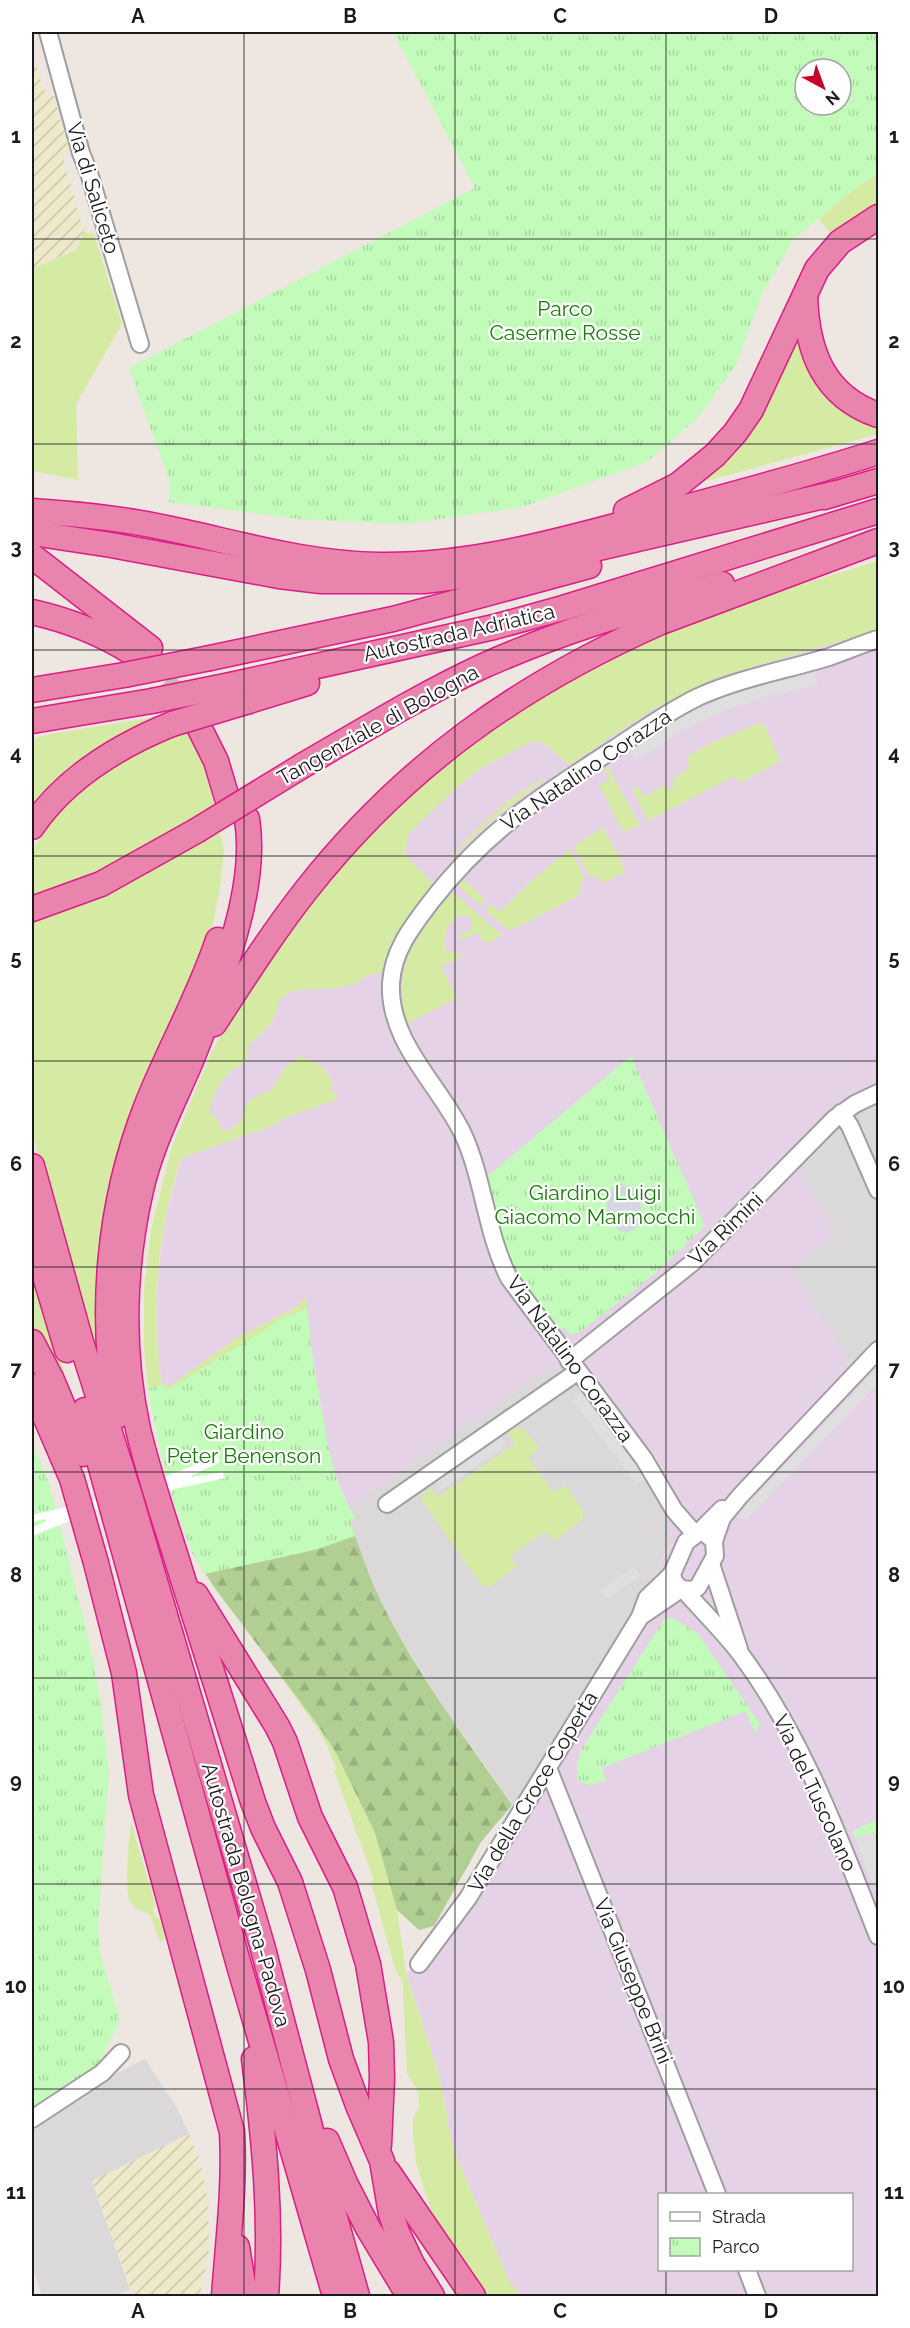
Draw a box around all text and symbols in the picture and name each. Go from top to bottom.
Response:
text: A [131,4,145,28]
text: B [343,4,357,28]
text: C [553,4,567,28]
text: D [764,4,778,28]
north arrow [793,57,853,117]
text: N [822,87,843,109]
street label: Via di Saliceto [62,119,125,257]
text: 1 [11,124,21,148]
text: 1 [889,124,899,148]
park label: Parco Caserme Rosse [489,296,641,345]
text: 2 [10,329,22,353]
text: 2 [888,329,900,353]
text: 3 [10,535,22,559]
text: 3 [888,535,900,559]
street label: Autostrada Adriatica [361,598,557,667]
street label: Tangenziale di Bologna [273,659,483,790]
street label: Via Natalino Corazza [496,703,676,836]
text: 4 [10,741,22,765]
text: 4 [888,741,900,765]
text: 5 [10,946,22,970]
text: 5 [888,946,900,970]
text: 6 [10,1152,22,1176]
text: 6 [888,1152,900,1176]
park label: Giardino Luigi Giacomo Marmocchi [495,1180,695,1229]
street label: Via Rimini [683,1187,768,1270]
street label: Via Natalino Corazza [502,1271,639,1447]
text: 7 [10,1357,22,1381]
text: 7 [888,1357,900,1381]
park label: Giardino Peter Benenson [167,1419,321,1468]
text: 8 [10,1563,22,1587]
text: 8 [888,1563,900,1587]
street label: Via della Croce Coperta [463,1687,603,1897]
street label: Via del Tuscolano [768,1710,863,1875]
street label: Autostrada Bologna-Padova [197,1760,296,2030]
text: 9 [10,1769,22,1793]
text: 9 [888,1769,900,1793]
street label: Via Giuseppe Brini [589,1894,678,2067]
text: 10 [5,1974,27,1998]
text: 10 [883,1974,905,1998]
text: 11 [6,2180,26,2204]
text: 11 [884,2180,904,2204]
legend [658,2193,853,2271]
text: Strada [712,2206,766,2227]
text: Parco [712,2236,760,2257]
text: A [131,2299,145,2323]
text: B [343,2299,357,2323]
text: C [553,2299,567,2323]
text: D [764,2299,778,2323]

